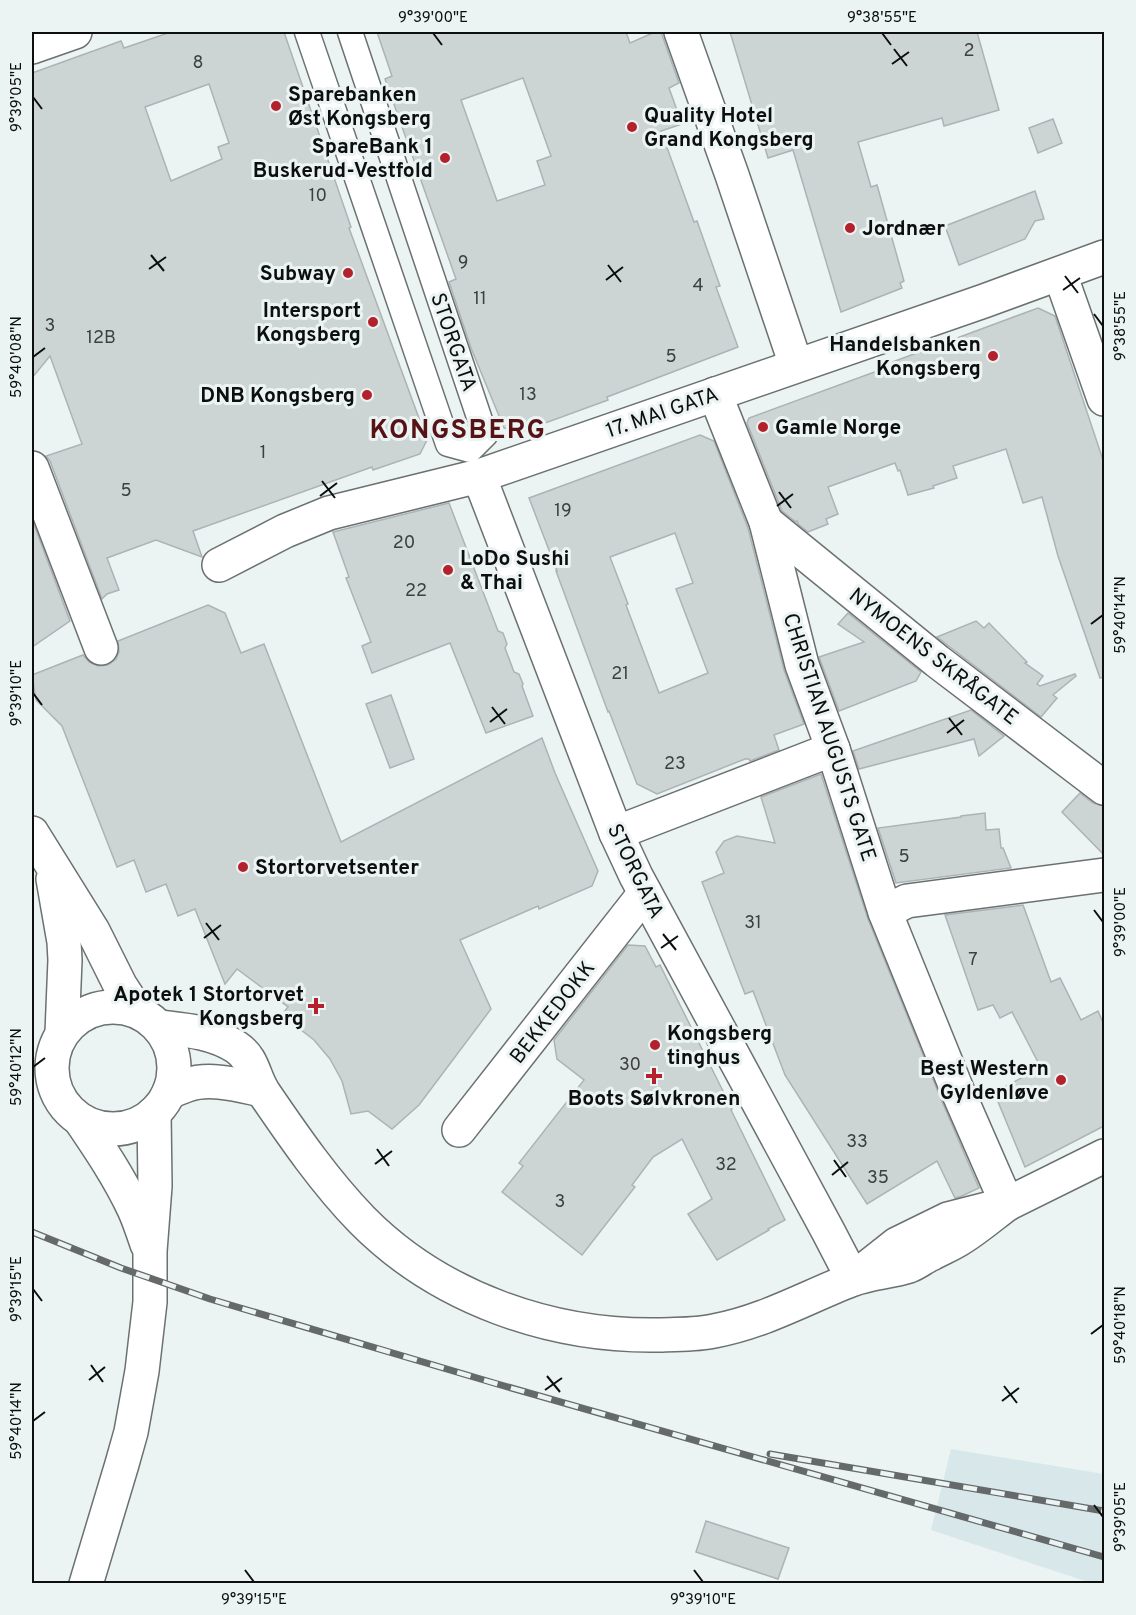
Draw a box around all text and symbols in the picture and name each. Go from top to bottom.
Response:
text: 9°39'00"E [398,9,468,28]
text: 9°38'55"E [847,9,917,28]
house number: 2 [963,40,975,63]
house number: 8 [193,52,204,75]
text: 9°39'05"E [8,62,27,132]
place label: Sparebanken Øst Kongsberg [288,82,431,133]
marker: Sparebanken Øst Kongsberg [269,99,283,113]
place label: Quality Hotel Grand Kongsberg [644,103,814,154]
marker: Quality Hotel Grand Kongsberg [625,120,639,134]
place label: SpareBank 1 Buskerud-Vestfold [253,134,433,185]
marker: SpareBank 1 Buskerud-Vestfold [438,151,452,165]
house number: 10 [309,185,327,208]
place label: Jordnær [862,216,945,243]
marker: Jordnær [843,221,857,235]
house number: 9 [458,252,468,275]
place label: Subway [260,261,336,288]
marker: Subway [341,266,355,280]
house number: 4 [692,275,704,298]
house number: 11 [473,288,487,311]
street label: STORGATA [423,290,482,395]
text: 9°38'55"E [1112,291,1131,361]
place label: Intersport Kongsberg [256,298,361,349]
house number: 3 [45,315,55,338]
marker: Intersport Kongsberg [366,315,380,329]
text: 59°40'08"N [8,316,27,398]
house number: 12B [86,327,116,350]
place label: Handelsbanken Kongsberg [829,332,981,383]
house number: 5 [665,346,677,369]
marker: Handelsbanken Kongsberg [986,349,1000,363]
street label: 17. MAI GATA [603,382,722,445]
place label: DNB Kongsberg [200,383,355,410]
house number: 13 [519,384,537,407]
marker: DNB Kongsberg [360,388,374,402]
district label: KONGSBERG [370,414,547,448]
place label: Gamle Norge [775,415,901,442]
marker: Gamle Norge [756,420,770,434]
house number: 1 [260,442,266,465]
house number: 5 [120,480,132,503]
house number: 19 [554,500,572,523]
house number: 20 [393,532,415,555]
place label: LoDo Sushi & Thai [460,546,570,597]
marker: LoDo Sushi & Thai [441,563,455,577]
text: 59°40'14"N [1112,576,1131,654]
house number: 22 [405,580,427,603]
street label: NYMOENS SKRÅGATE [843,582,1023,732]
street label: CHRISTIAN AUGUSTS GATE [776,610,882,865]
text: 9°39'10"E [8,660,27,726]
house number: 21 [611,663,629,686]
house number: 23 [664,753,686,776]
street label: STORGATA [600,820,669,924]
house number: 5 [898,846,910,869]
place label: Stortorvetsenter [255,855,419,882]
marker: Stortorvetsenter [236,860,250,874]
text: 9°39'00"E [1112,887,1131,957]
house number: 31 [744,912,762,935]
house number: 7 [968,949,978,972]
street label: BEKKEDOKK [505,956,602,1070]
place label: Apotek 1 Stortorvet Kongsberg [113,982,304,1033]
marker: Apotek 1 Stortorvet Kongsberg [309,999,323,1013]
place label: Kongsberg tinghus [667,1021,772,1072]
text: 59°40'12"N [8,1028,27,1106]
marker: Kongsberg tinghus [648,1038,662,1052]
house number: 30 [619,1054,641,1077]
place label: Best Western Gyldenløve [920,1056,1049,1107]
marker: Boots Sølvkronen [647,1069,661,1083]
marker: Best Western Gyldenløve [1054,1073,1068,1087]
place label: Boots Sølvkronen [568,1086,740,1113]
house number: 33 [846,1131,868,1154]
house number: 32 [715,1154,737,1177]
house number: 35 [867,1167,889,1190]
house number: 3 [555,1191,565,1214]
text: 9°39'15"E [8,1256,27,1322]
text: 59°40'18"N [1112,1286,1131,1364]
text: 59°40'14"N [8,1382,27,1460]
text: 9°39'05"E [1112,1482,1131,1552]
text: 9°39'15"E [221,1591,287,1610]
text: 9°39'10"E [670,1591,736,1610]

